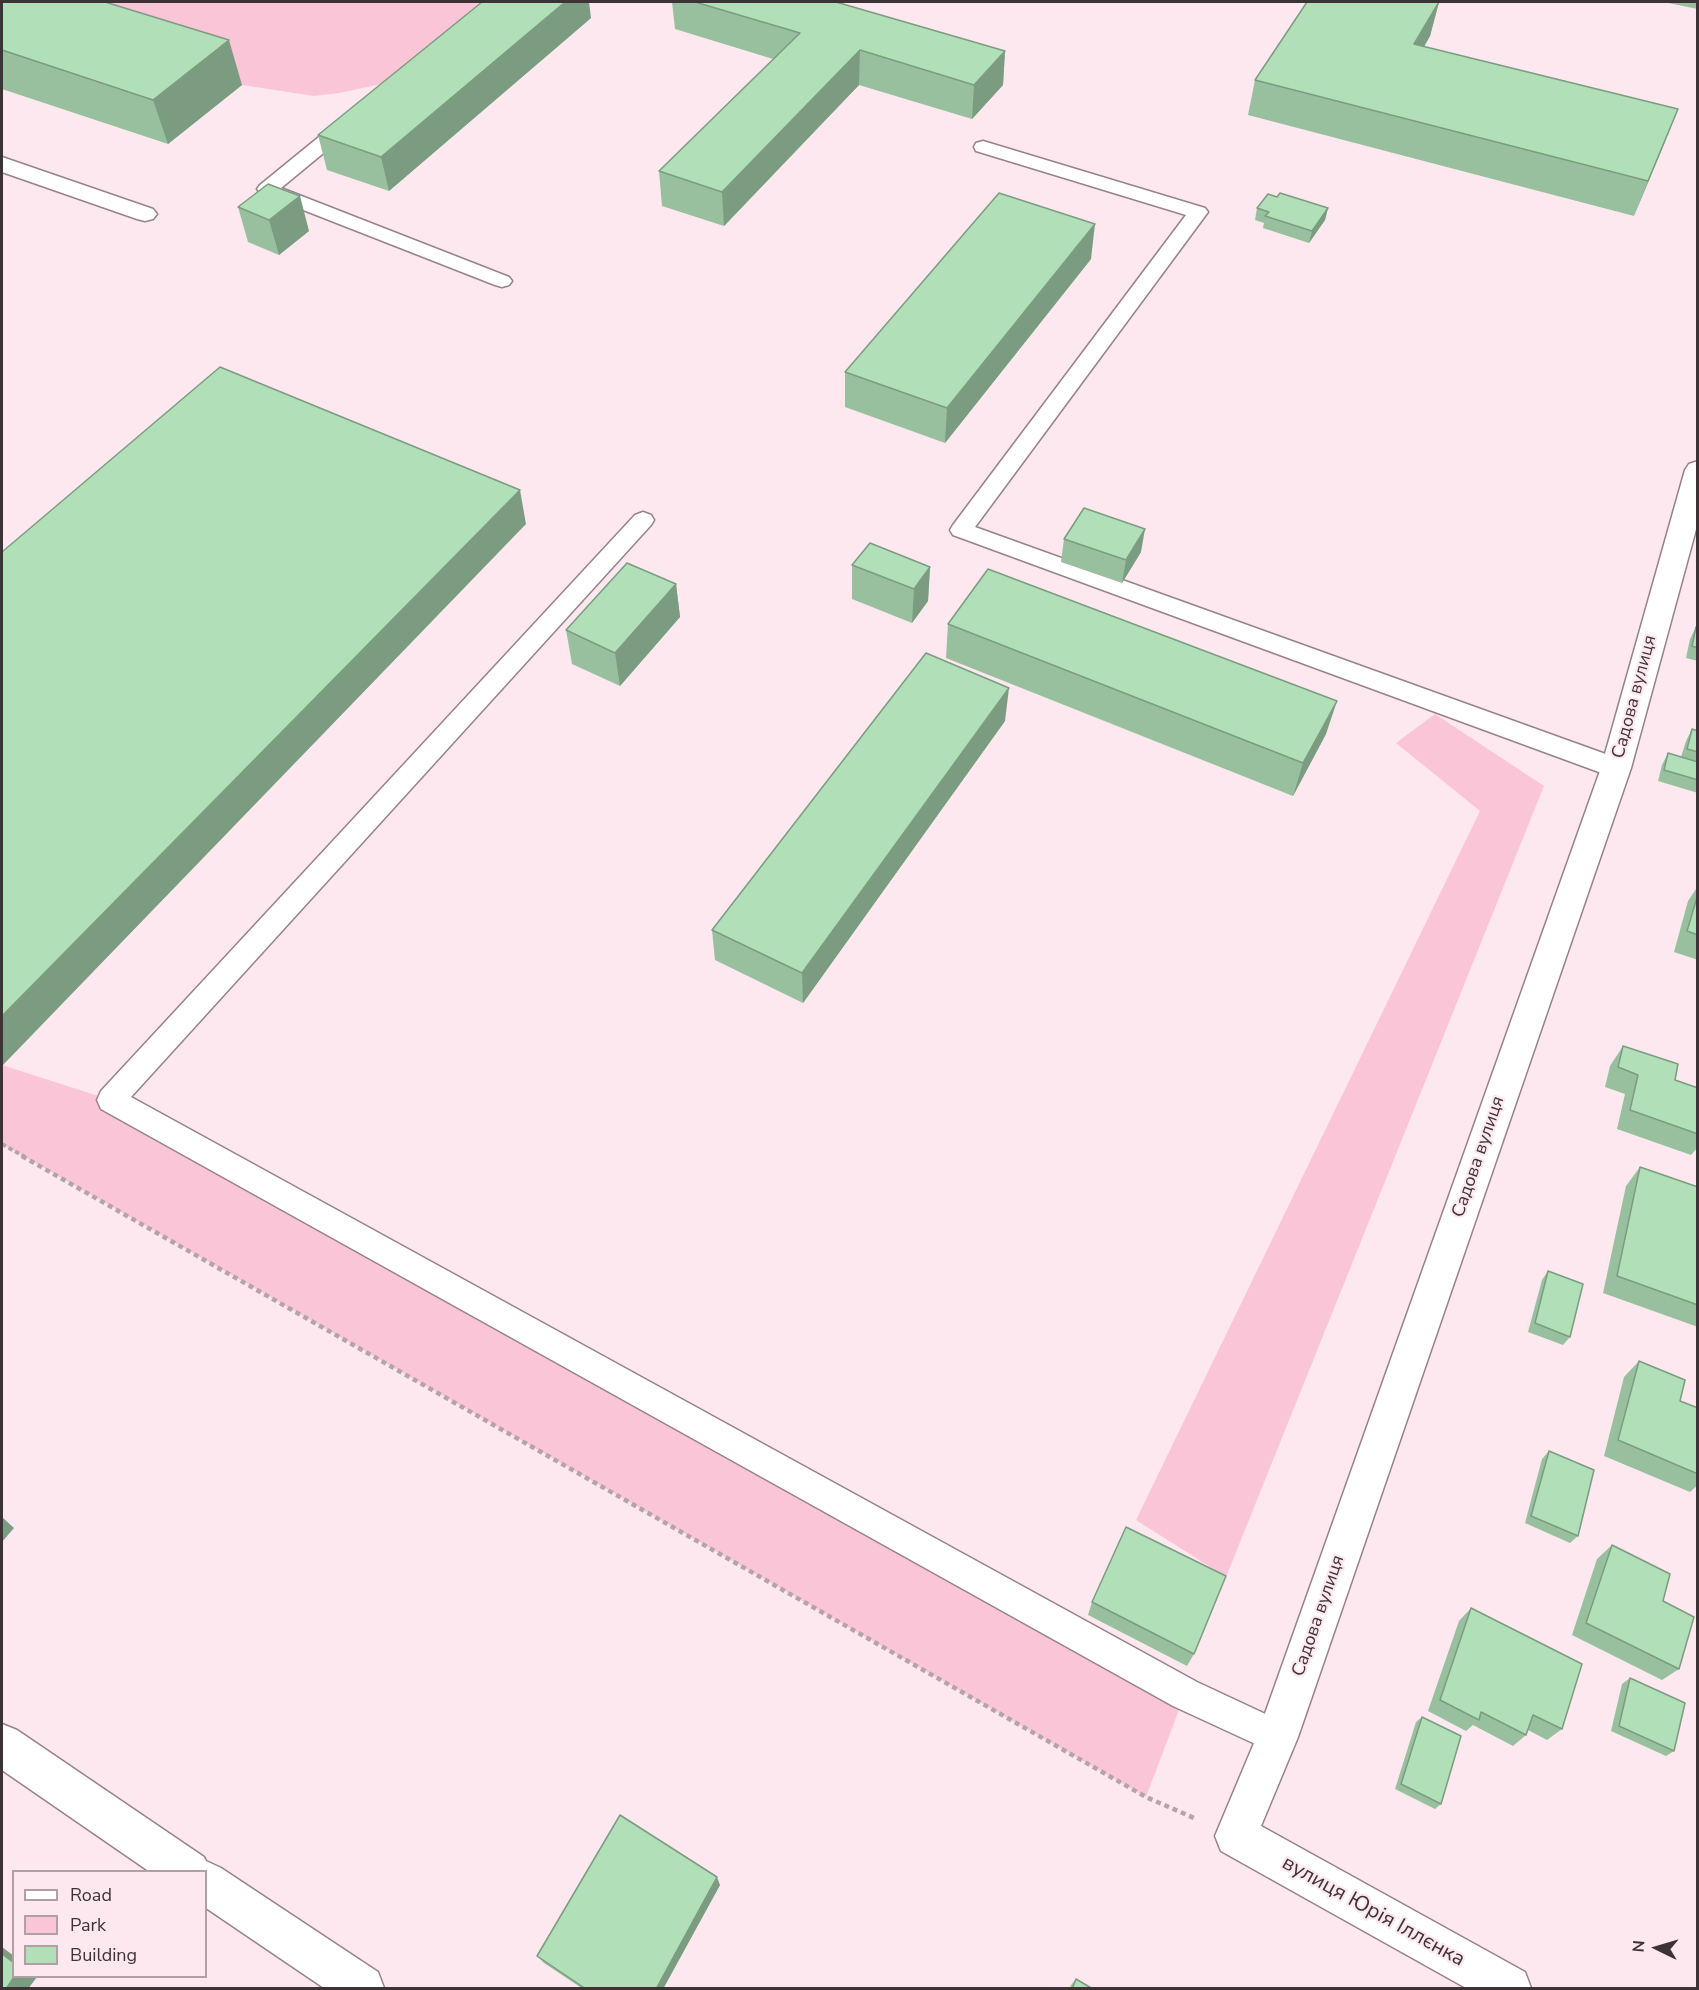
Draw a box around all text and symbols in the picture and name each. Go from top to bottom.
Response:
street label: Садова вулиця [1608,633,1662,761]
street label: Садова вулиця [1448,1094,1510,1220]
street label: Садова вулиця [1288,1553,1350,1679]
street label: вулиця Юрія Іллєнка [1277,1851,1469,1973]
legend [12,1870,207,1978]
text: Road [70,1883,112,1907]
text: Park [70,1913,106,1937]
north arrow [1627,1918,1687,1978]
text: N [1628,1940,1651,1953]
text: Building [70,1943,137,1967]

